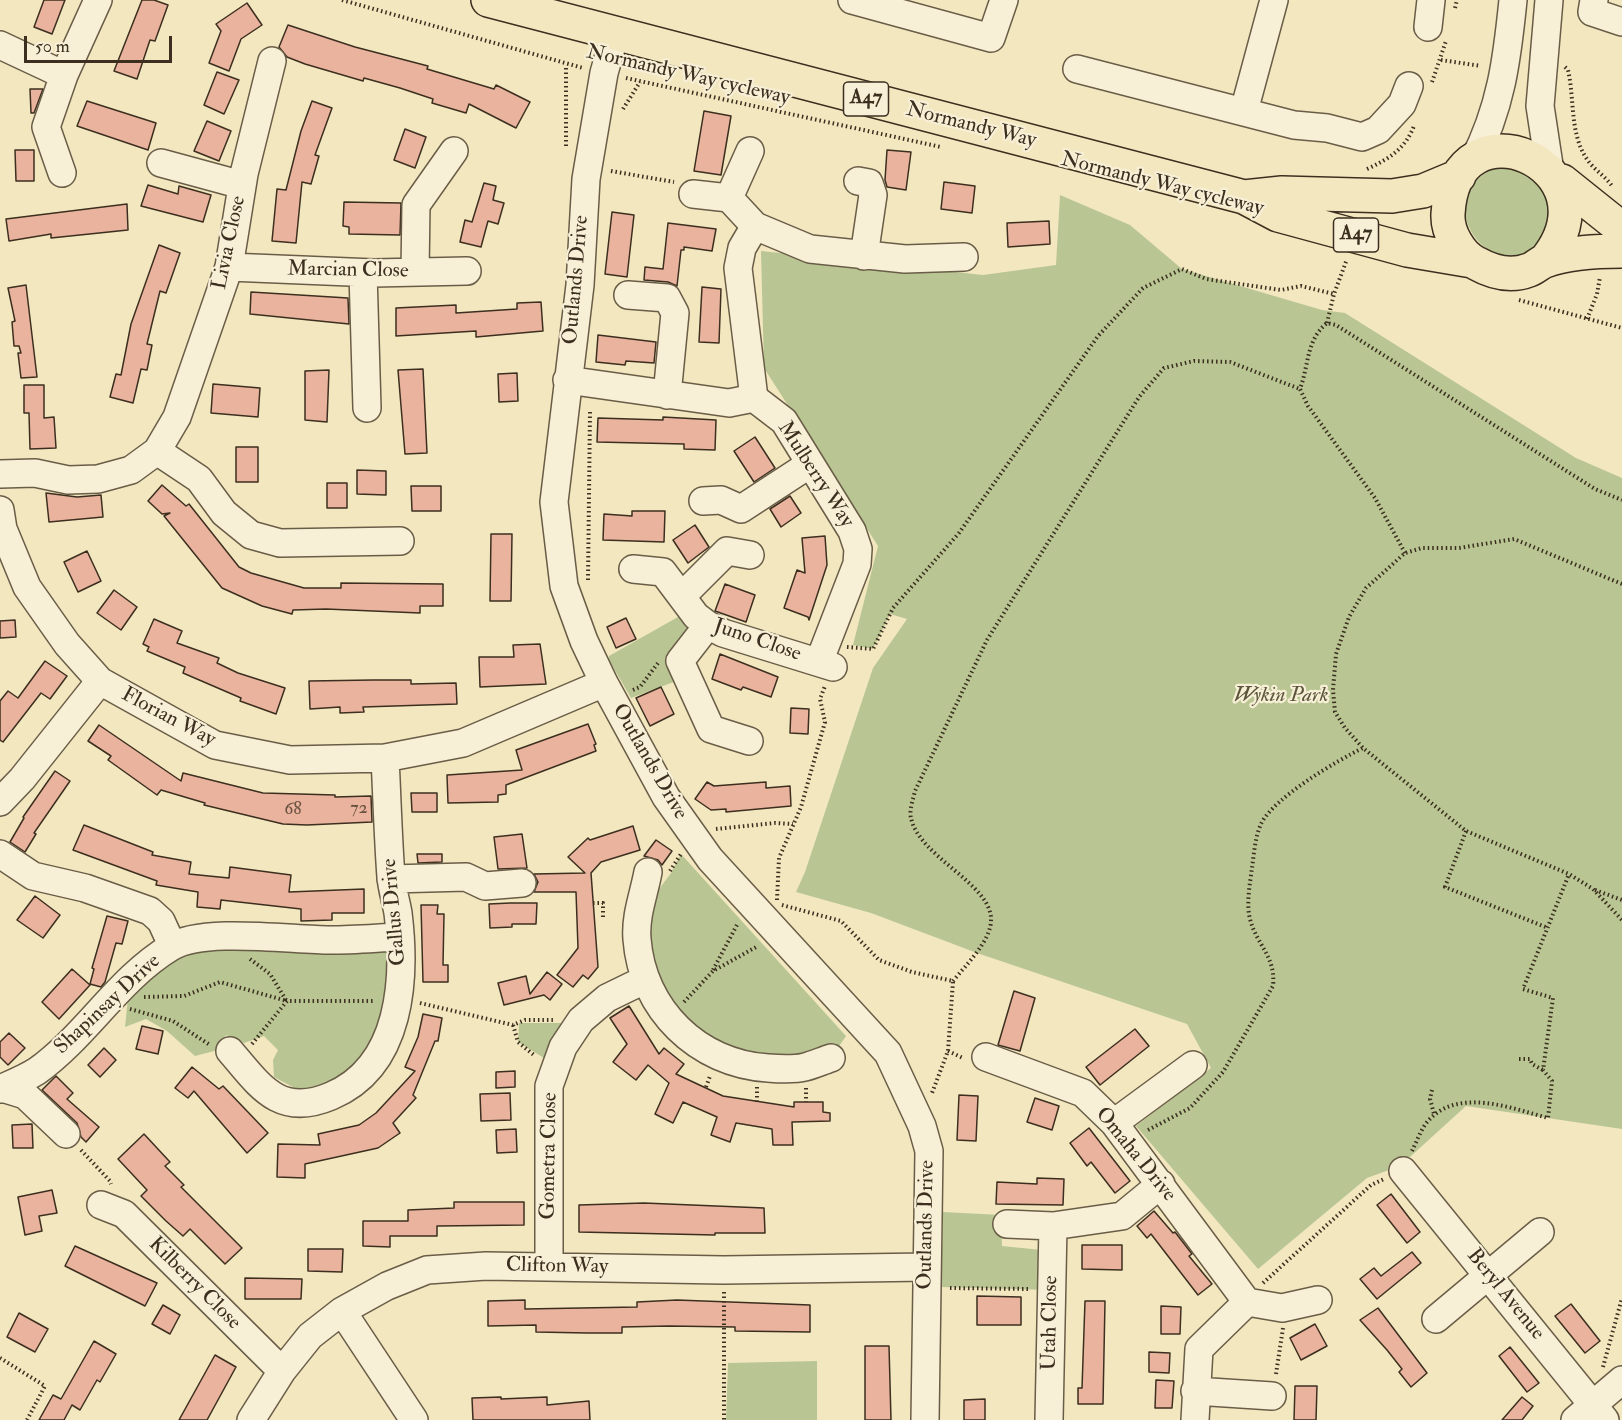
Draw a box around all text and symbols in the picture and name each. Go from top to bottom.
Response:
scale bar [27,24,176,62]
text: 50 m [35,35,70,58]
street label: Normandy Way cycleway [584,40,792,112]
road number: A47 [844,82,888,116]
street label: Normandy Way [903,98,1039,154]
street label: Normandy Way cycleway [1058,148,1266,222]
street label: Livia Close [208,194,252,292]
street label: Outlands Drive [559,214,595,346]
road number: A47 [1334,218,1378,252]
street label: Marcian Close [287,257,409,285]
street label: Mulberry Way [771,417,859,533]
street label: Juno Close [710,614,804,668]
street label: Florian Way [117,683,219,753]
park label: Wykin Park [1234,683,1328,709]
street label: Outlands Drive [606,700,692,824]
house number: 72 [350,798,368,820]
house number: 68 [284,799,302,821]
street label: Gallus Drive [378,857,412,967]
street label: Shapinsay Drive [50,950,166,1060]
street label: Gometra Close [536,1092,564,1220]
street label: Omaha Drive [1089,1103,1181,1207]
street label: Outlands Drive [913,1160,941,1290]
street label: Kilberry Close [142,1232,246,1336]
street label: Beryl Avenue [1461,1244,1549,1346]
street label: Clifton Way [506,1254,608,1280]
street label: Utah Close [1038,1275,1064,1371]

